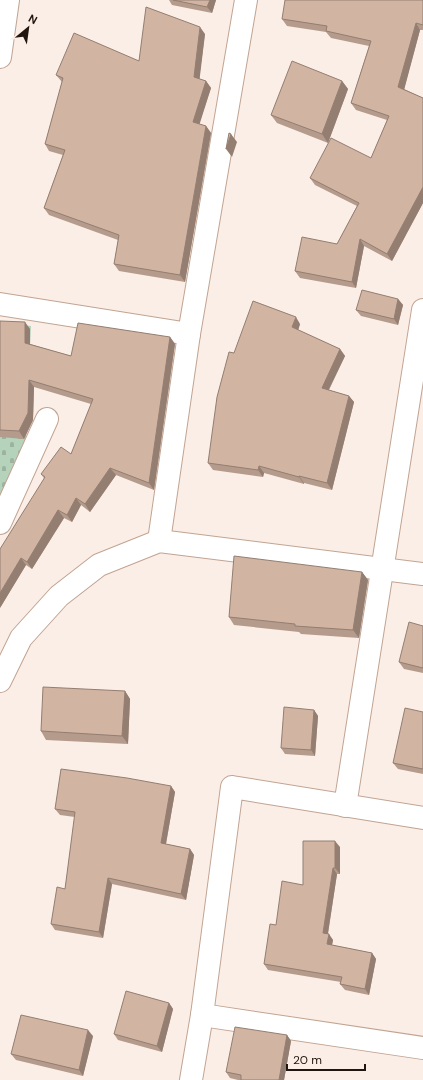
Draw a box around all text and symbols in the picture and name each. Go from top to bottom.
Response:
north arrow [8,8,48,48]
text: N [26,11,40,27]
scale bar [287,1046,365,1072]
text: 20 m [293,1052,322,1068]

